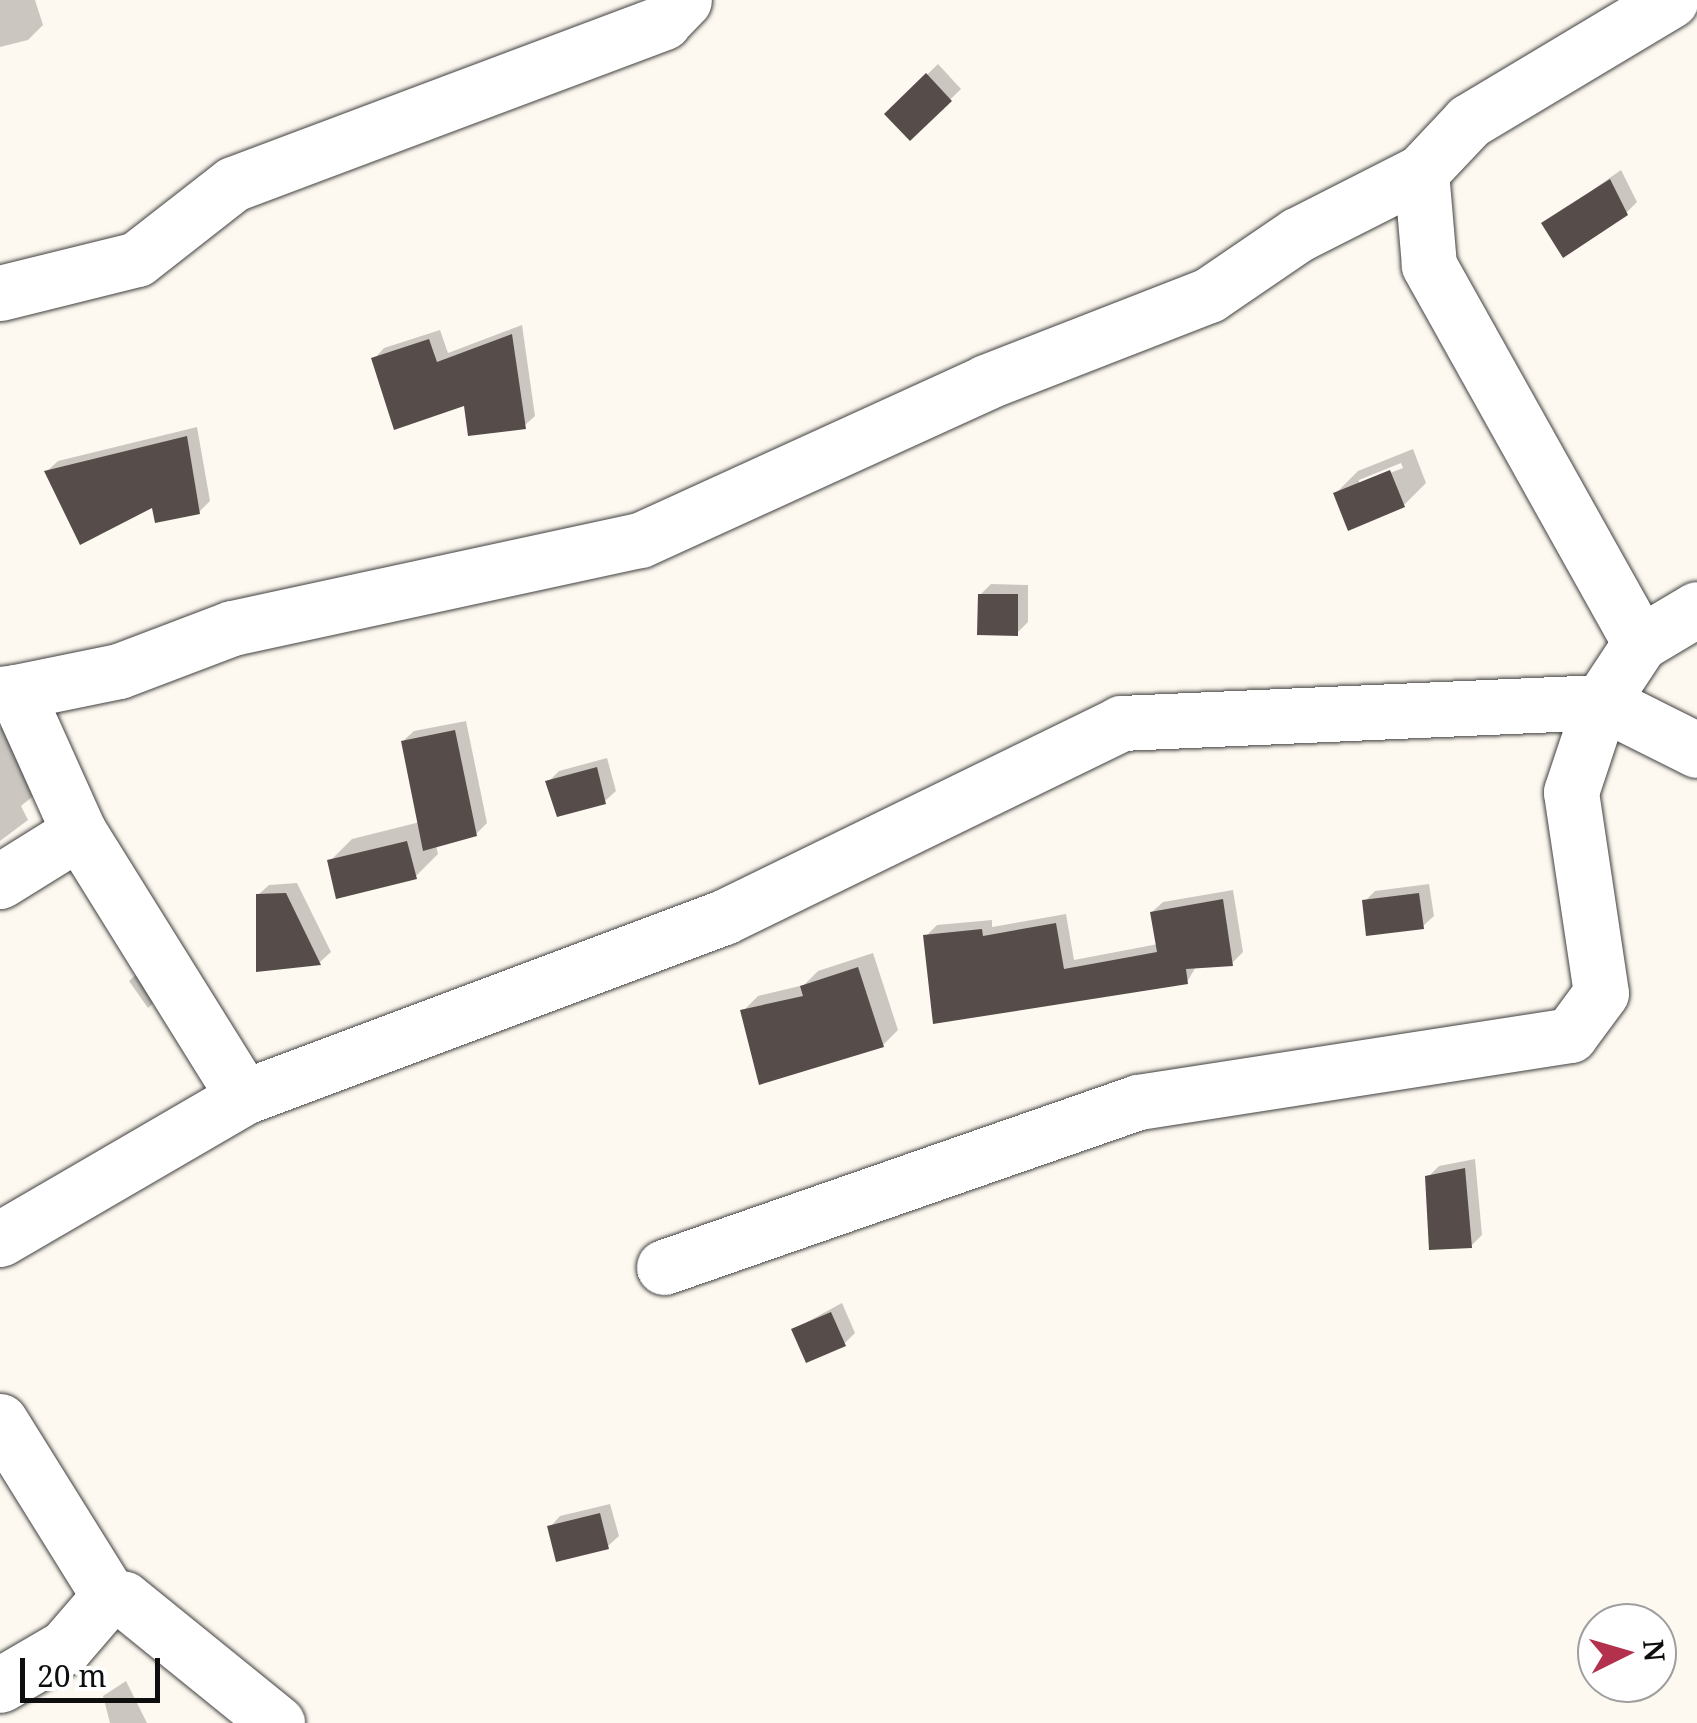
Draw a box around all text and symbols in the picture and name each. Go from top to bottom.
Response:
north arrow [1577,1603,1677,1703]
scale bar [25,1638,165,1700]
text: N [1635,1638,1675,1663]
text: 20 m [37,1655,107,1696]

